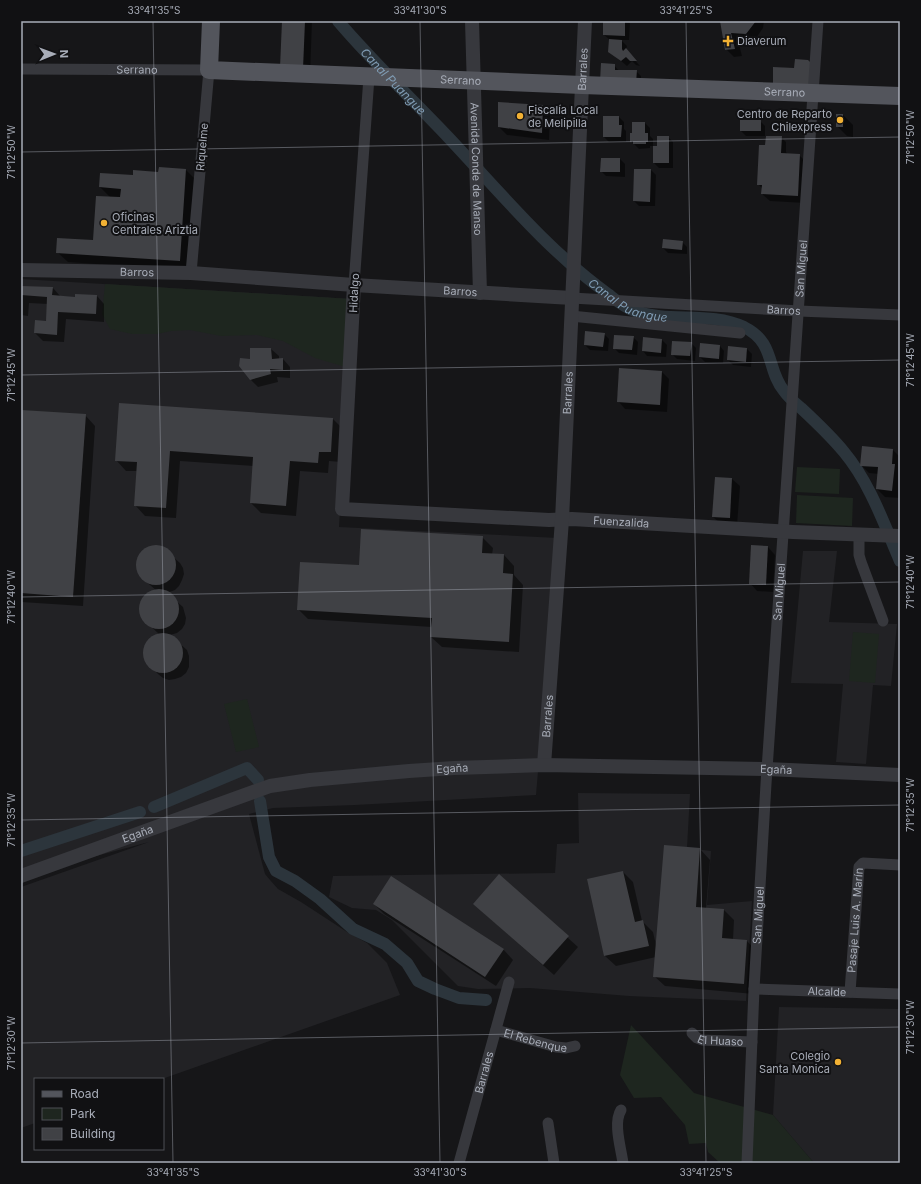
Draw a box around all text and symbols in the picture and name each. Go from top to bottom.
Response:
text: 33°41'35"S [128,4,180,16]
text: 33°41'30"S [393,4,447,16]
text: 33°41'25"S [660,4,712,16]
north arrow [34,34,74,74]
place label: Diaverum [737,34,786,48]
marker: Diaverum [722,35,734,47]
water label: Canal Puangue [358,44,430,118]
street label: Barrales [575,47,591,91]
text: N [57,50,71,58]
street label: Serrano [116,63,158,77]
street label: Serrano [440,72,482,88]
street label: Serrano [764,84,806,100]
street label: Avenida Conde de Manso [467,102,485,236]
place label: Fiscalía Local de Melipilla [528,103,598,130]
place label: Centro de Reparto Chilexpress [737,107,832,134]
text: 71°12'50"W [904,110,916,164]
marker: Fiscalía Local de Melipilla [515,111,525,121]
marker: Centro de Reparto Chilexpress [835,115,845,125]
street label: Riquelme [193,122,211,172]
text: 71°12'50"W [5,125,17,179]
place label: Oficinas Centrales Ariztia [112,210,198,237]
marker: Oficinas Centrales Ariztia [99,218,109,228]
street label: San Miguel [792,239,810,298]
street label: Barros [120,265,154,279]
street label: Hidalgo [346,272,362,313]
water label: Canal Puangue [586,275,668,324]
street label: Barros [443,283,478,299]
street label: Barros [766,302,801,318]
text: 71°12'45"W [904,333,916,387]
text: 71°12'45"W [5,348,17,402]
street label: Barrales [560,371,576,415]
street label: Fuenzalida [593,513,650,531]
text: 71°12'40"W [904,555,916,609]
street label: San Miguel [770,563,788,621]
text: 71°12'40"W [5,570,17,624]
street label: Barrales [539,694,556,738]
street label: Egaña [436,761,469,776]
street label: Egaña [760,762,793,777]
text: 71°12'35"W [904,778,916,832]
text: 71°12'35"W [5,793,17,847]
street label: Egaña [120,822,155,846]
street label: Pasaje Luis A. Marín [844,867,866,973]
street label: San Miguel [750,886,767,945]
street label: Alcalde [807,984,847,999]
text: 71°12'30"W [904,1000,916,1054]
text: 71°12'30"W [5,1016,17,1070]
street label: El Rebenque [502,1026,568,1055]
street label: El Huaso [695,1032,744,1049]
place label: Colegio Santa Monica [759,1049,830,1076]
street label: Barrales [472,1050,497,1095]
marker: Colegio Santa Monica [833,1057,843,1067]
legend [34,1078,164,1150]
text: Road [70,1086,99,1101]
text: Park [70,1106,96,1121]
text: Building [70,1126,115,1141]
text: 33°41'35"S [147,1166,199,1178]
text: 33°41'30"S [413,1166,467,1178]
text: 33°41'25"S [680,1166,732,1178]

